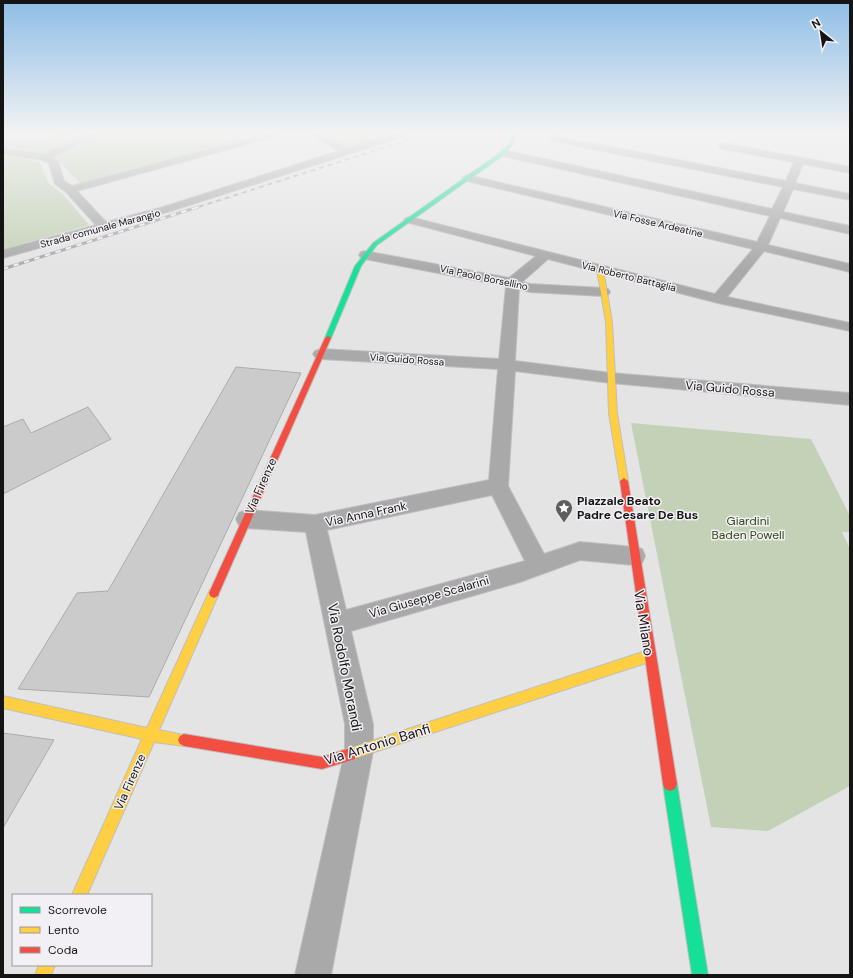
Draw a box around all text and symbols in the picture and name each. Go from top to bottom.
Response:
north arrow [801,12,841,52]
text: N [809,15,823,31]
street label: Strada comunale Marangio [39,206,162,251]
street label: Via Fosse Ardeatine [612,207,704,240]
street label: Via Roberto Battaglia [580,258,678,295]
street label: Via Paolo Borsellino [439,262,529,293]
street label: Via Guido Rossa [369,350,445,369]
street label: Via Guido Rossa [685,377,775,401]
street label: Via Firenze [241,455,281,517]
place label: Piazzale Beato Padre Cesare De Bus [577,493,698,523]
street label: Via Anna Frank [324,498,408,530]
place icon: Piazzale Beato Padre Cesare De Bus [554,498,574,523]
park label: Giardini Baden Powell [712,513,784,543]
street label: Via Giuseppe Scalarini [367,572,491,622]
street label: Via Milano [630,589,658,657]
street label: Via Rodolfo Morandi [324,601,366,733]
street label: Via Antonio Banfi [322,719,433,769]
street label: Via Firenze [110,751,150,813]
legend [12,894,152,966]
text: Scorrevole [48,902,107,918]
text: Lento [48,922,79,938]
text: Coda [48,942,78,958]

